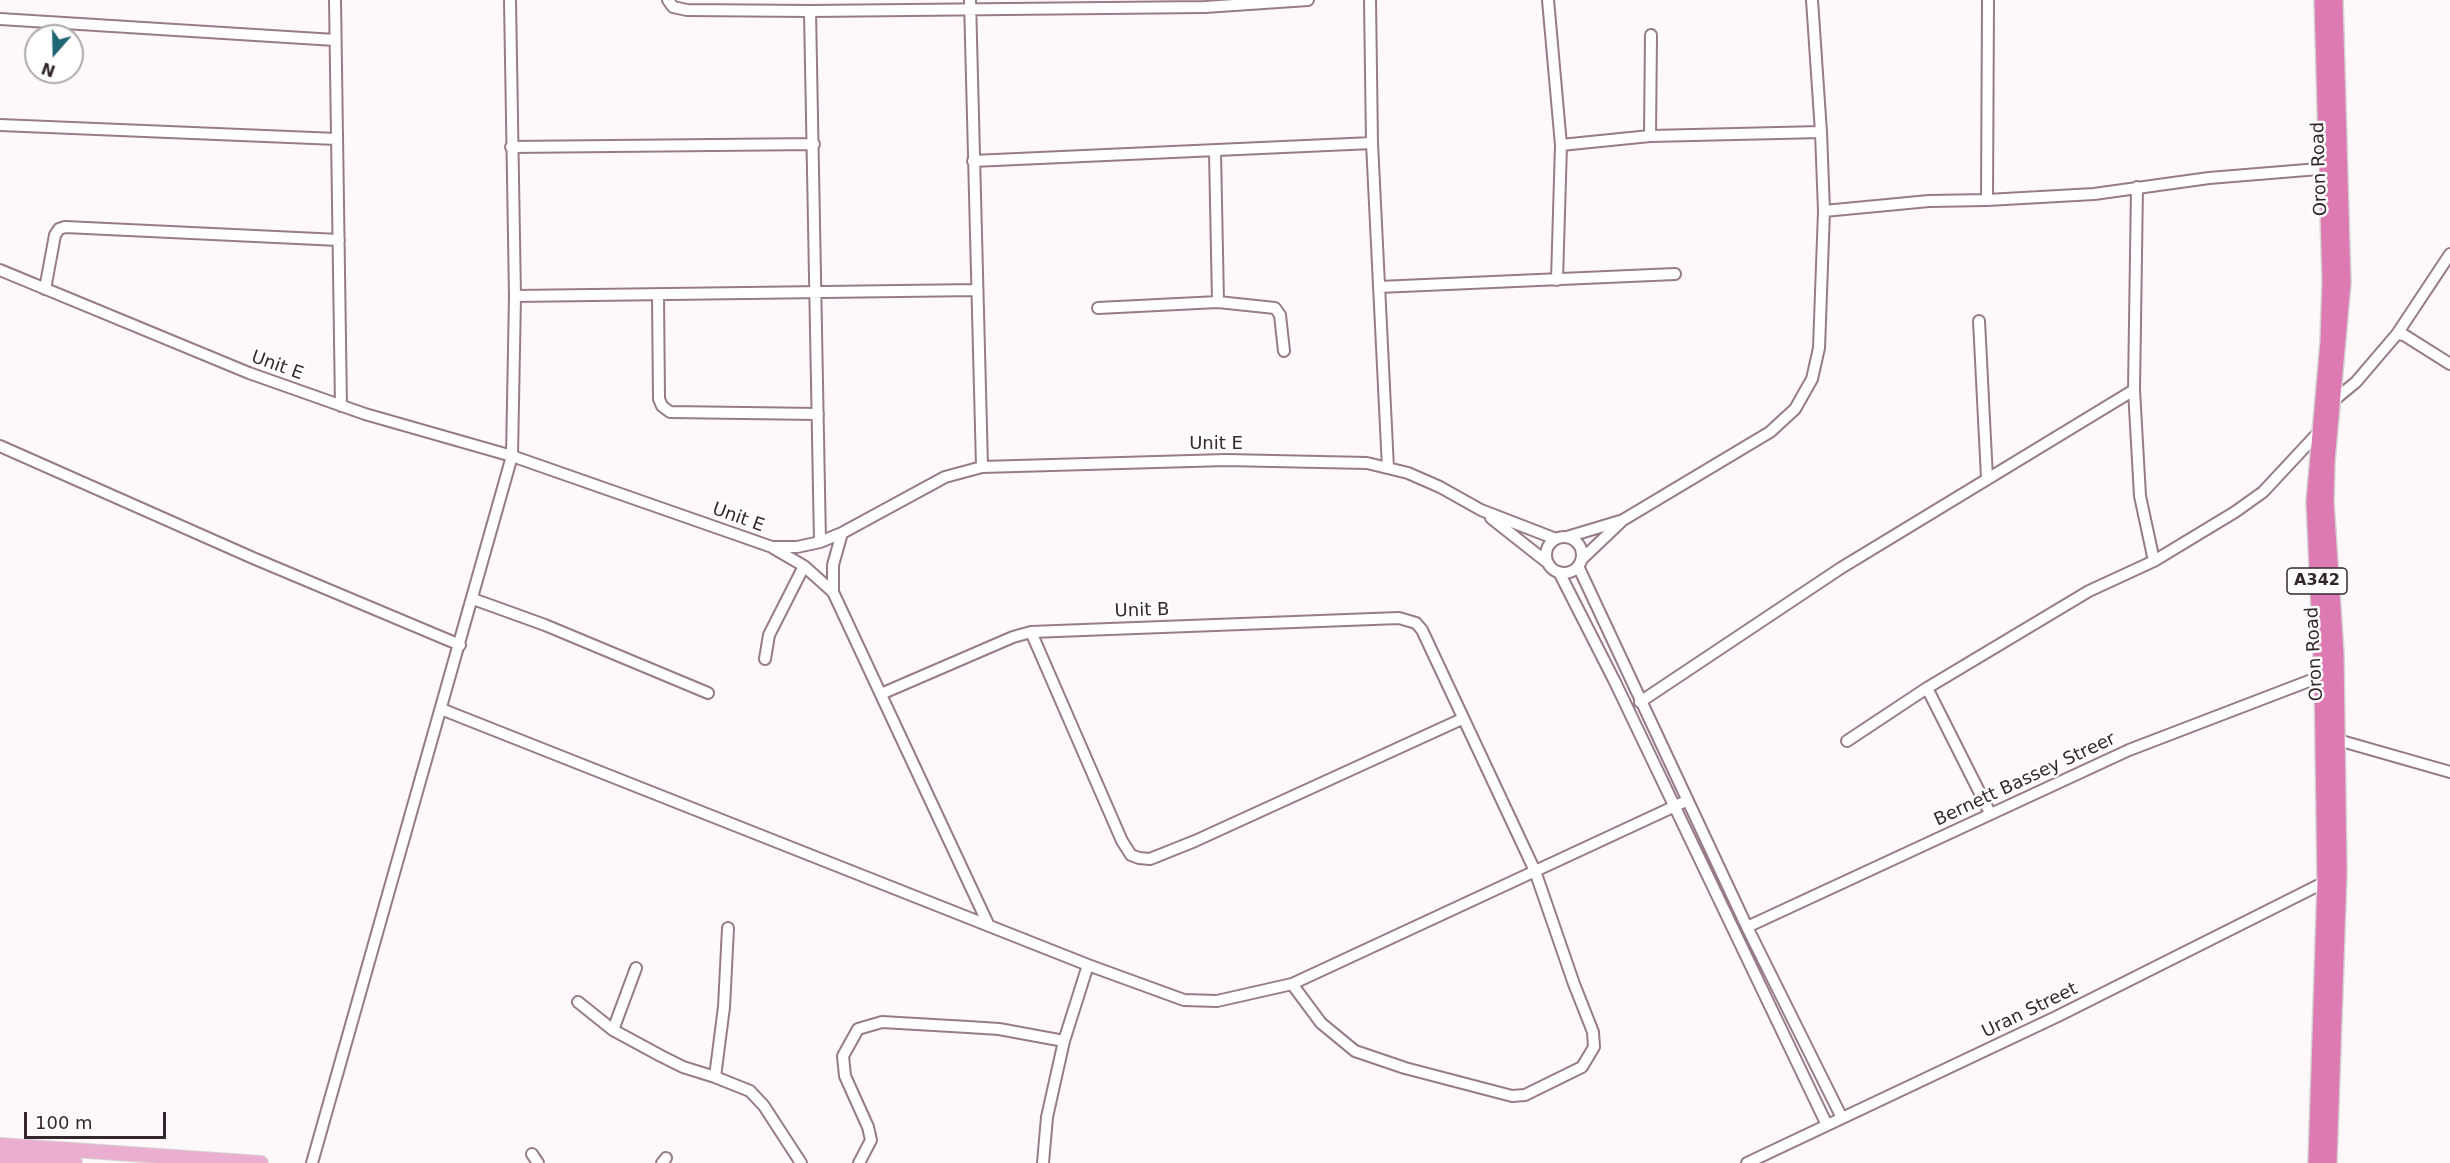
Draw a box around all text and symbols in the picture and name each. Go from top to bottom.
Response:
north arrow [24,24,84,84]
text: N [39,58,58,81]
street label: Oron Road [2308,121,2332,217]
street label: Unit E [248,347,306,385]
street label: Unit E [1189,433,1243,455]
street label: Unit E [709,499,767,537]
road number: A342 [2287,568,2347,594]
street label: Unit B [1114,599,1170,623]
street label: Oron Road [2302,606,2328,702]
street label: Bernett Bassey Streer [1931,728,2119,832]
street label: Uran Street [1979,979,2081,1043]
scale bar [27,1100,170,1138]
text: 100 m [35,1112,93,1133]

